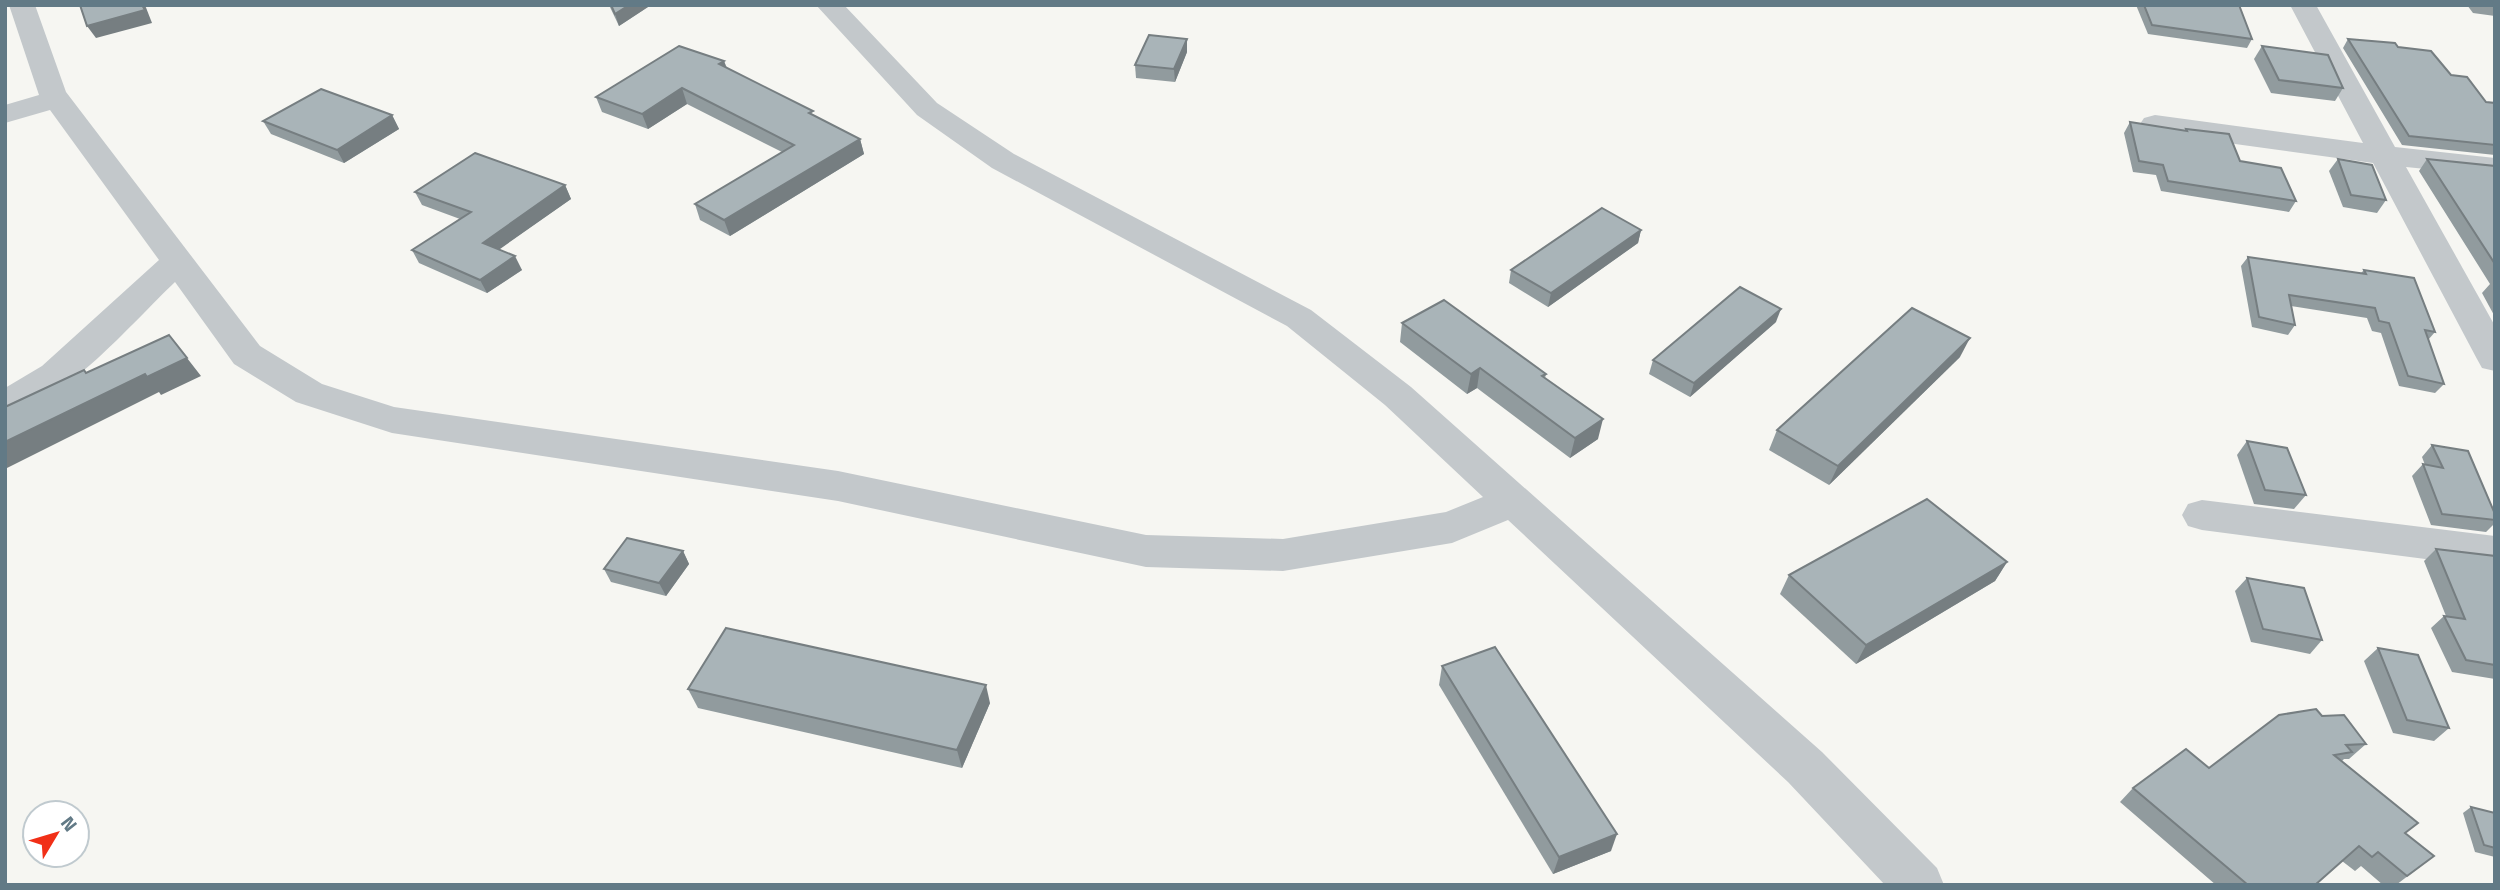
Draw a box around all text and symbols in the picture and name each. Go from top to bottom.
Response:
north arrow [21,799,91,869]
text: N [54,809,85,837]

